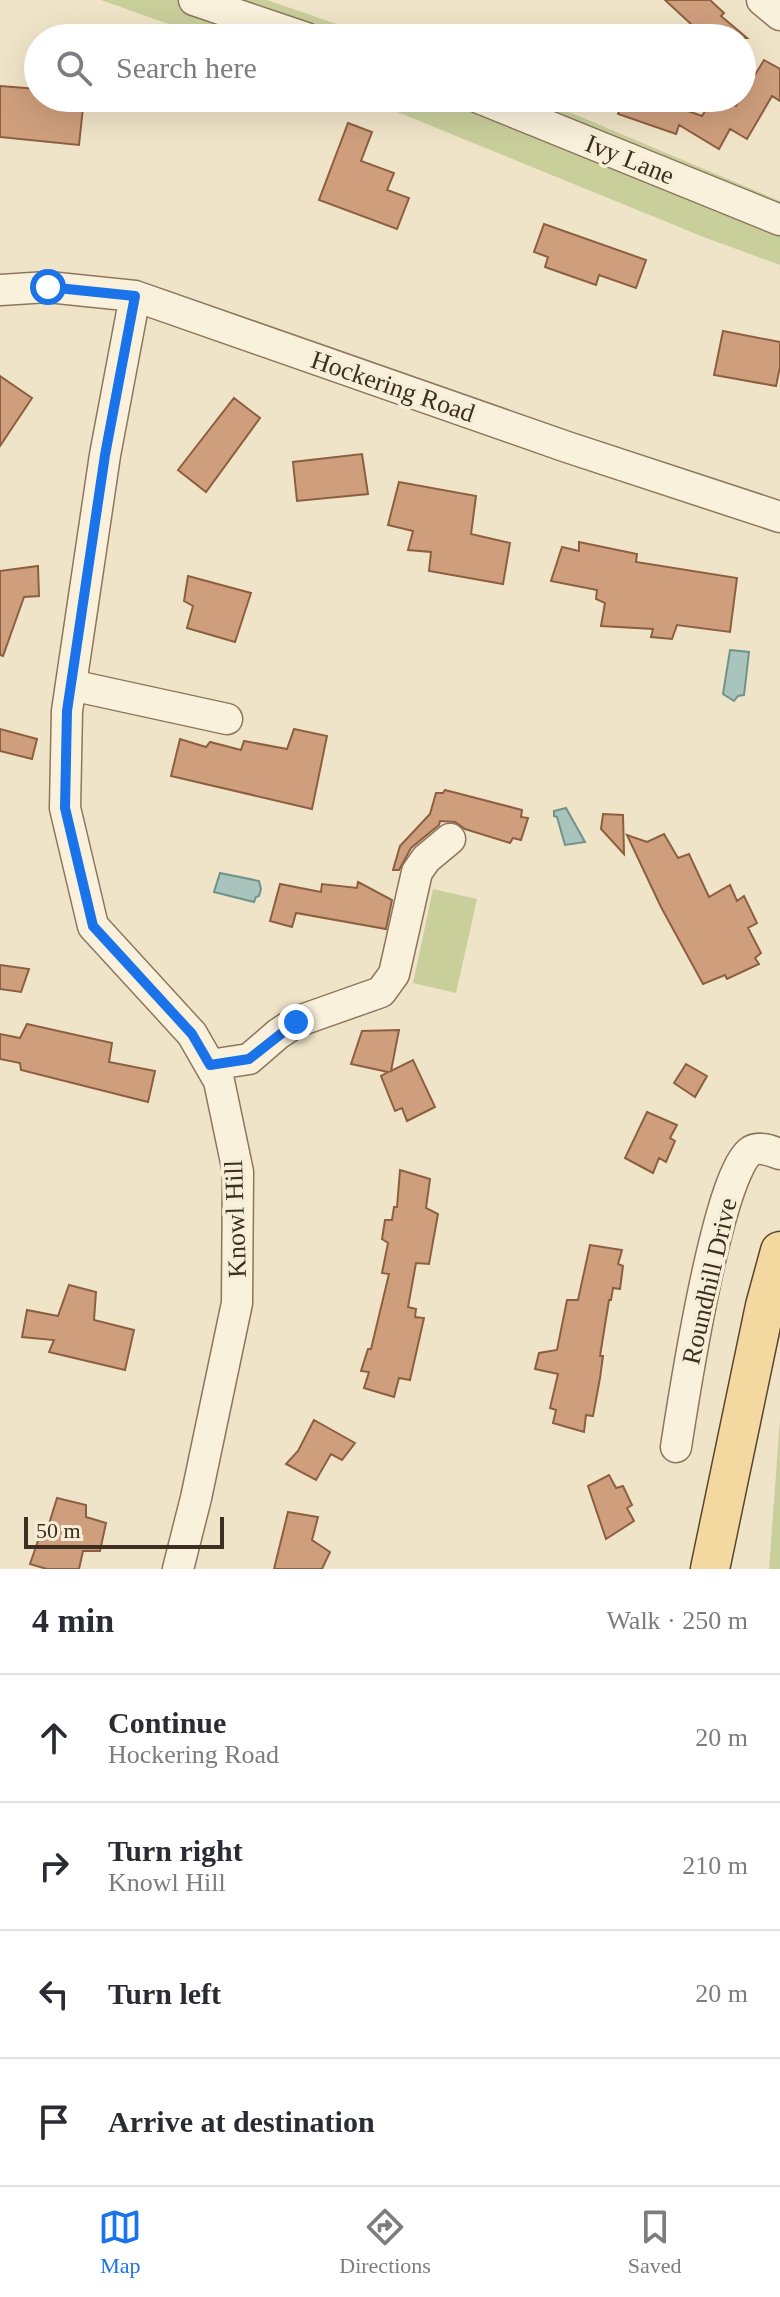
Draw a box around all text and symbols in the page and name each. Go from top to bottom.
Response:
search box [24,24,756,112]
icon: search [52,46,96,90]
text: Search here [116,51,257,84]
street label: Ivy Lane [581,129,678,190]
route start [30,269,66,305]
street label: Hockering Road [307,345,478,428]
route end [278,1004,314,1040]
street label: Knowl Hill [219,1160,252,1278]
street label: Roundhill Drive [676,1195,743,1367]
scale bar [24,1513,224,1549]
text: 50 m [36,1518,81,1543]
text: 4 min [32,1602,114,1639]
text: Walk · 250 m [606,1606,748,1635]
text: Continue [108,1706,226,1739]
icon: ahead [32,1716,76,1760]
text: 20 m [695,1723,748,1752]
text: Hockering Road [108,1740,279,1769]
text: Turn right [108,1834,243,1867]
icon: right [32,1844,76,1888]
text: 210 m [682,1851,748,1880]
text: Knowl Hill [108,1868,226,1897]
icon: left [32,1972,76,2016]
text: Turn left [108,1977,221,2010]
text: 20 m [695,1979,748,2008]
icon: arrive [32,2100,76,2144]
text: Arrive at destination [108,2105,375,2138]
tab: Map [98,2205,142,2279]
tab: Directions [339,2205,431,2279]
tab: Saved [628,2205,682,2279]

